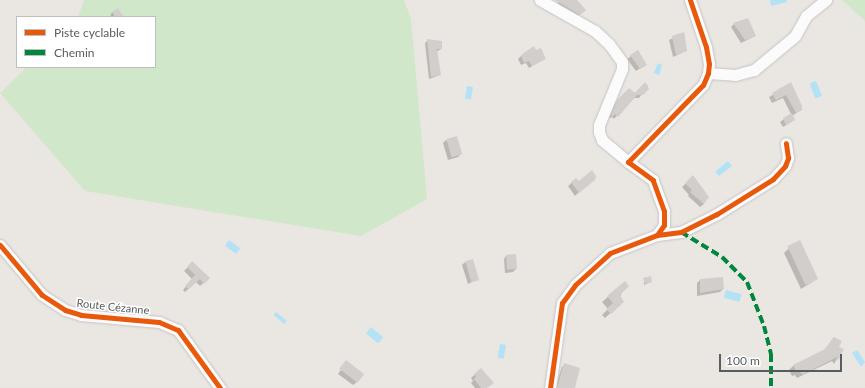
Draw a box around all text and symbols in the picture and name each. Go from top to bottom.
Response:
legend [16,16,156,68]
text: Piste cyclable [54,25,125,40]
text: Chemin [54,45,95,60]
street label: Route Cézanne [76,297,150,317]
scale bar [721,346,844,372]
text: 100 m [726,353,760,368]

